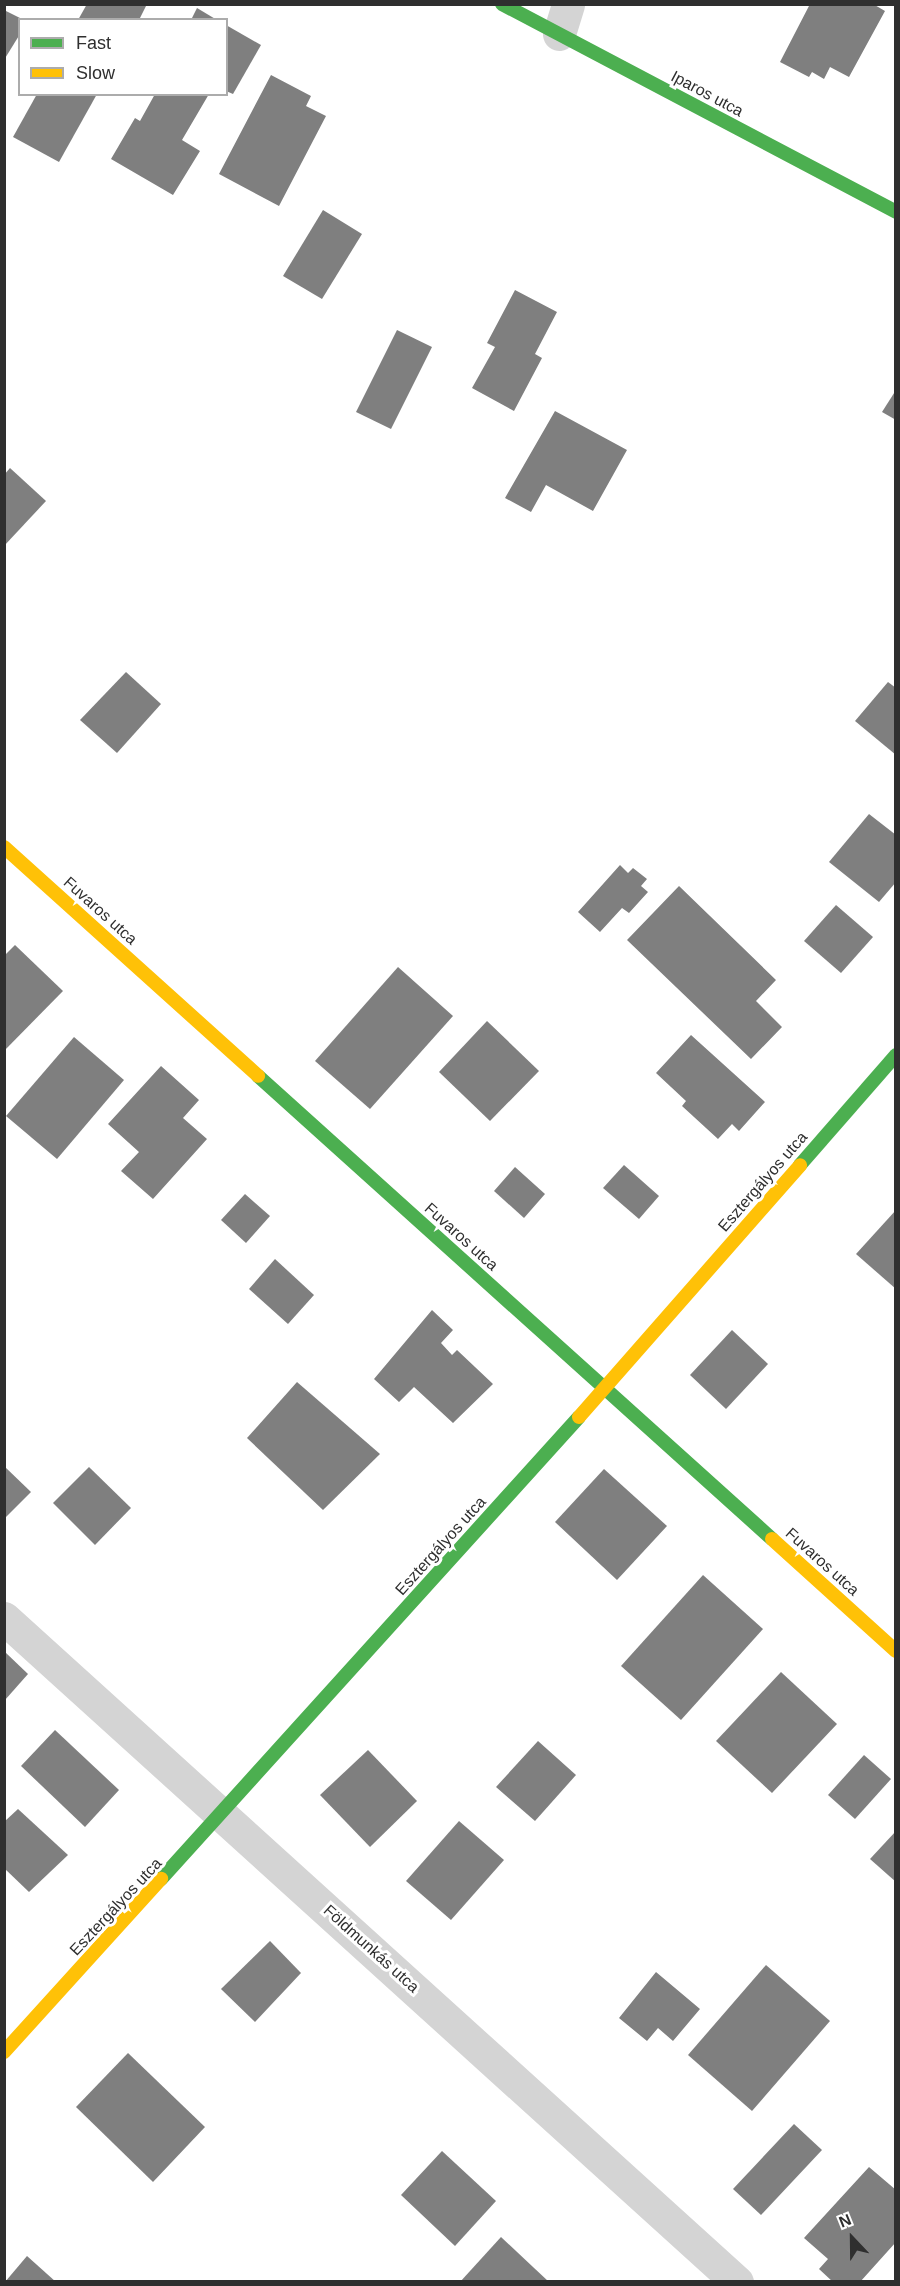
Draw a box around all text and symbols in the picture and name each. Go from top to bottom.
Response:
legend [18,18,228,96]
text: Fast [76,33,111,53]
text: Slow [76,63,115,83]
street label: Iparos utca [668,67,746,121]
street label: Fuvaros utca [59,873,141,949]
street label: Esztergályos utca [714,1128,812,1236]
street label: Fuvaros utca [420,1199,502,1275]
street label: Esztergályos utca [392,1493,490,1599]
street label: Fuvaros utca [781,1524,863,1600]
street label: Esztergályos utca [66,1854,166,1960]
street label: Földmunkás utca [319,1901,423,1997]
north arrow [822,2208,882,2268]
text: N [837,2211,854,2231]

